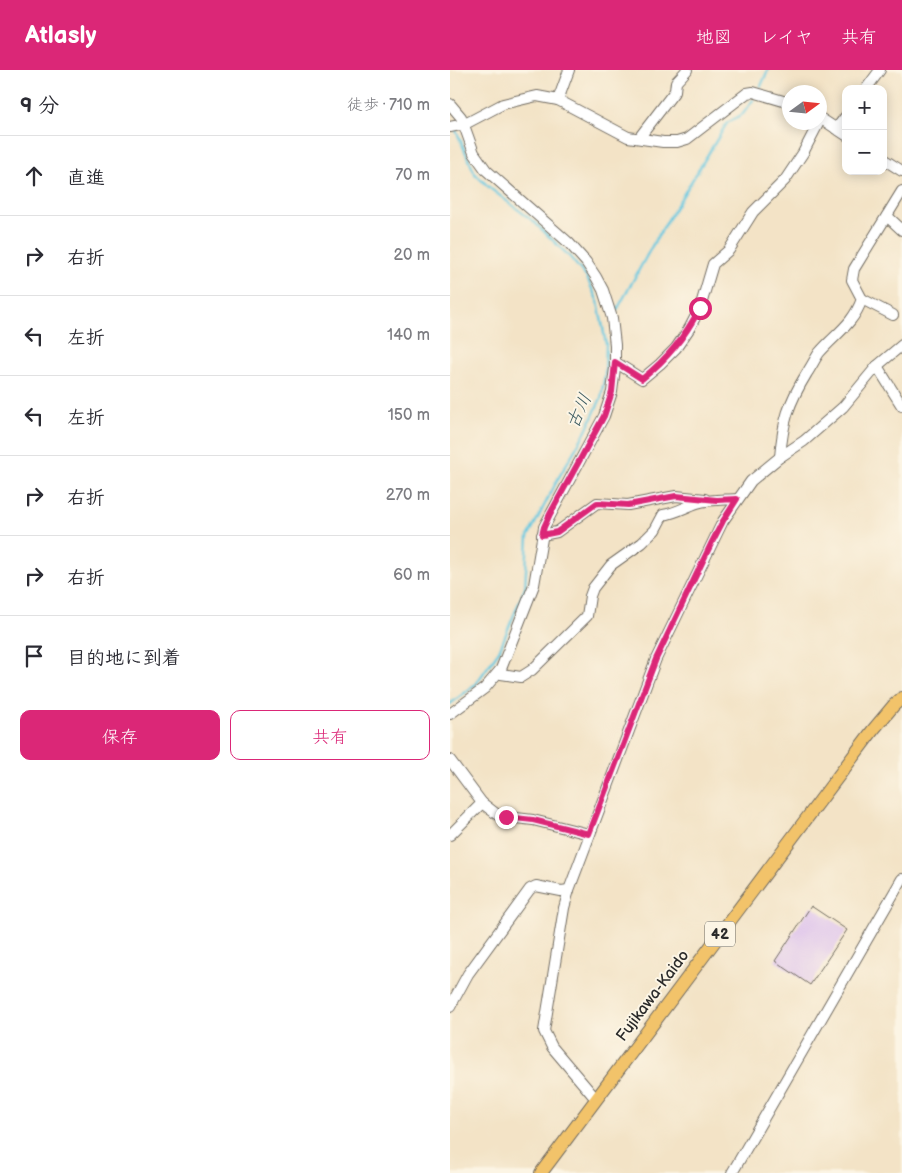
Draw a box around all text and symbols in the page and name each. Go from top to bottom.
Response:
text: Atlasly [25,21,96,50]
text: 地図 [696,27,732,48]
text: レイヤ [760,27,813,48]
text: 共有 [841,27,877,48]
north arrow [782,85,827,130]
map controls [842,85,887,175]
button: + [842,85,887,130]
text: 9 分 [20,93,59,118]
text: 徒歩 · 710 m [347,96,430,115]
button: − [842,130,887,175]
icon: ahead [20,162,48,190]
text: 70 m [395,166,430,185]
text: 直進 [67,167,105,190]
icon: right [20,242,48,270]
text: 20 m [394,246,430,265]
text: 右折 [67,247,105,270]
route start [689,297,712,320]
icon: left [20,322,48,350]
text: 140 m [387,326,430,345]
text: 左折 [67,327,105,350]
water label: 古川 [562,390,596,432]
icon: left [20,402,48,430]
text: 150 m [388,406,430,425]
text: 左折 [67,407,105,430]
icon: right [20,482,48,510]
text: 270 m [386,486,430,505]
text: 右折 [67,487,105,510]
icon: right [20,562,48,590]
text: 60 m [393,566,430,585]
text: 右折 [67,567,105,590]
icon: arrive [20,642,48,670]
text: 目的地に到着 [67,647,181,670]
button: 保存 [20,710,220,760]
button: 共有 [230,710,430,760]
route end [495,806,518,829]
road number: 42 [705,922,735,946]
street label: Fujikawa-Kaido [613,947,693,1045]

